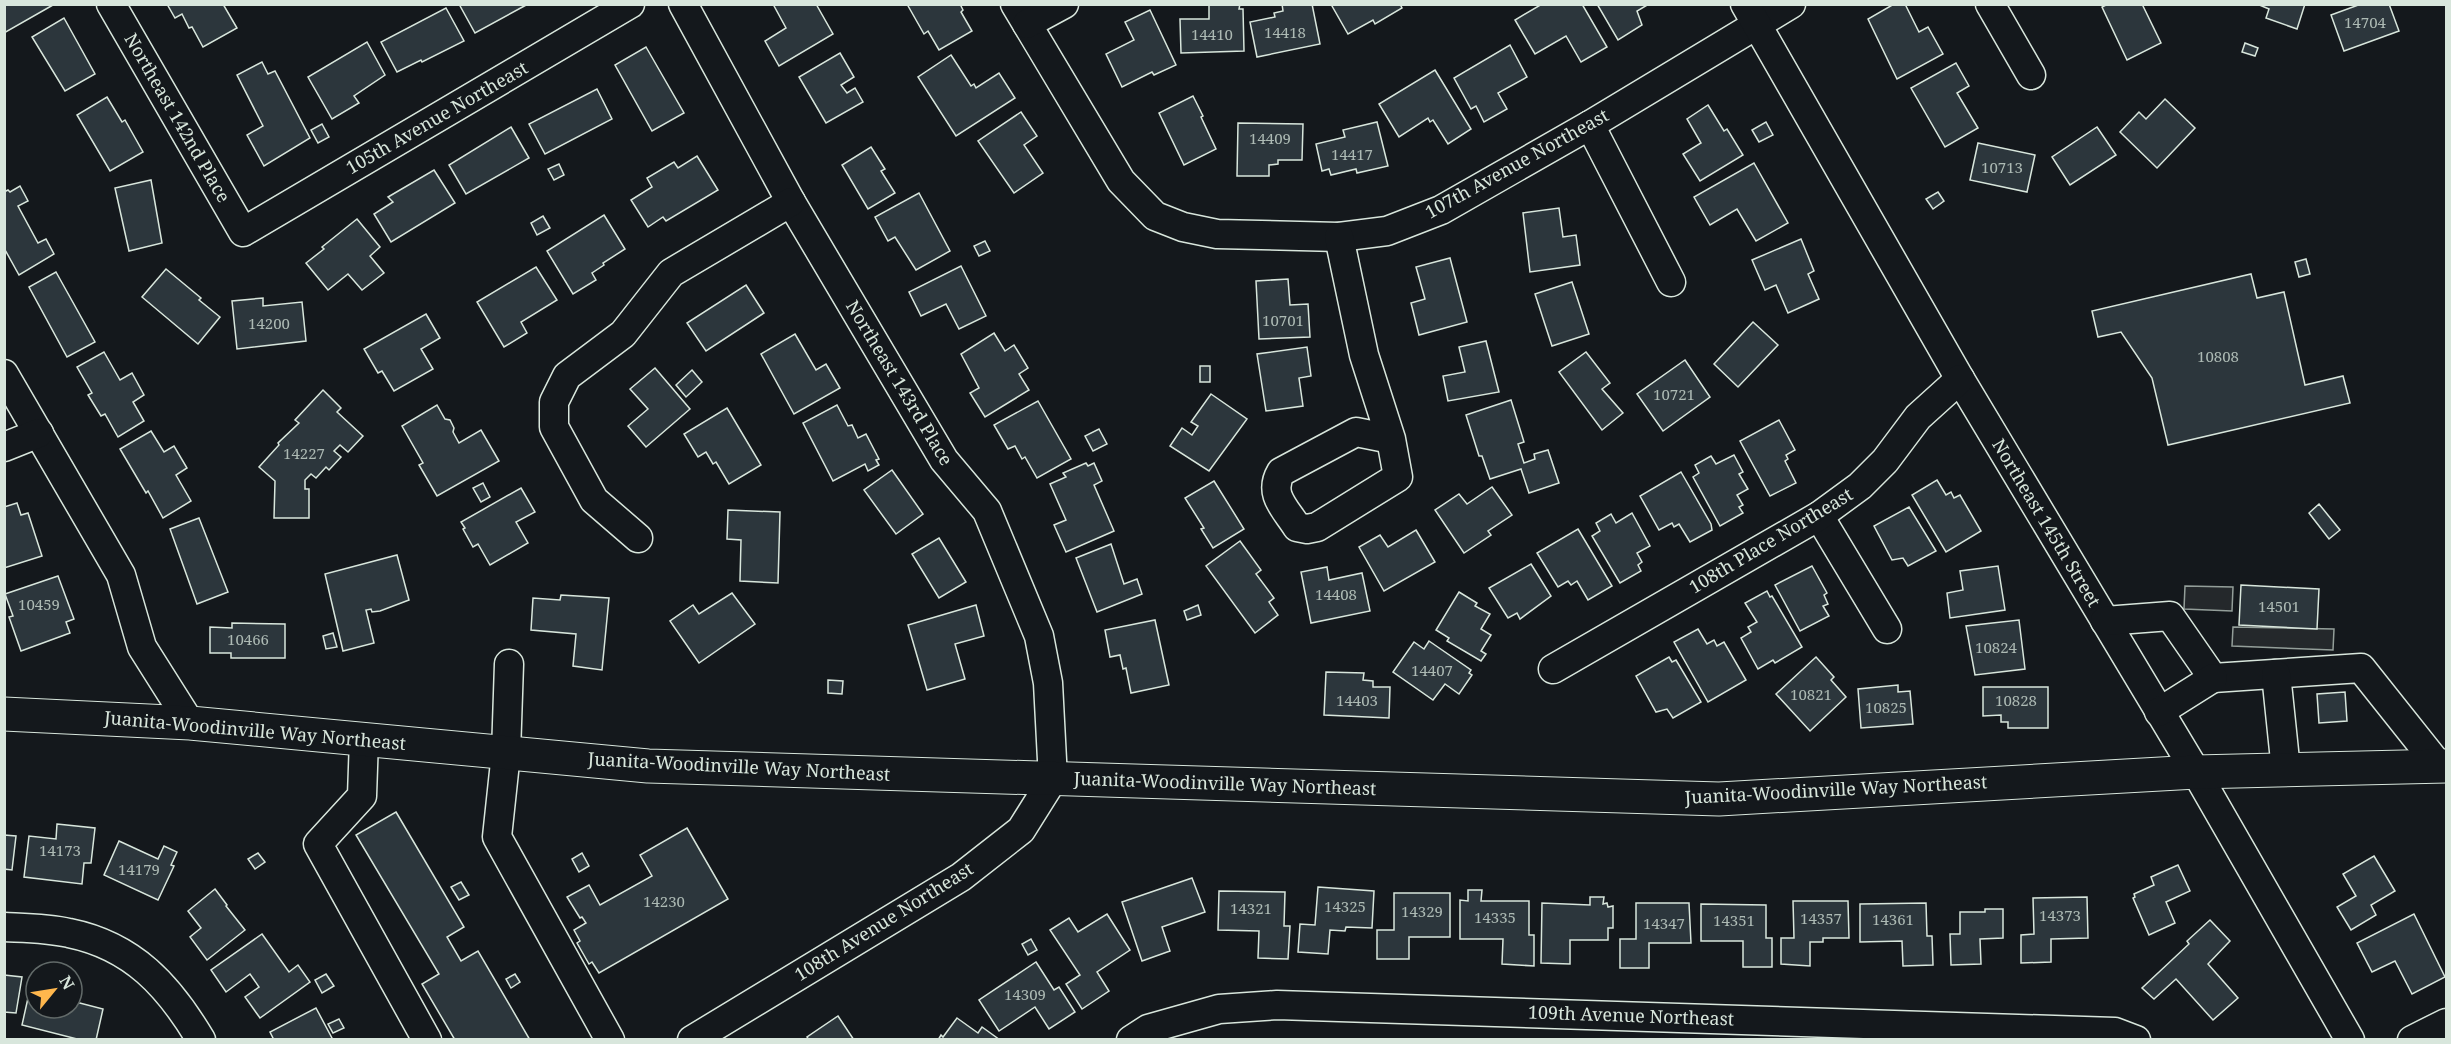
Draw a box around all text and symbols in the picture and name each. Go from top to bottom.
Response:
house number: 14704 [2344,12,2387,32]
house number: 14418 [1264,22,1306,42]
house number: 14410 [1191,24,1233,44]
street label: Northeast 142nd Place [120,28,236,207]
street label: 105th Avenue Northeast [341,55,532,179]
street label: 107th Avenue Northeast [1421,103,1613,224]
house number: 14409 [1249,128,1291,148]
house number: 14417 [1331,144,1373,164]
house number: 10713 [1981,157,2023,177]
street label: Northeast 143rd Place [841,295,959,470]
house number: 10701 [1262,310,1304,330]
house number: 14200 [248,313,290,333]
house number: 10808 [2197,346,2239,366]
house number: 10721 [1653,384,1695,404]
street label: Northeast 145th Street [1987,434,2107,611]
house number: 14227 [283,443,325,463]
street label: 108th Place Northeast [1684,482,1857,599]
house number: 14408 [1315,584,1357,604]
house number: 10459 [18,594,60,614]
house number: 14501 [2258,596,2300,616]
house number: 10466 [227,629,269,649]
house number: 10824 [1975,637,2018,657]
house number: 14407 [1411,660,1453,680]
house number: 10821 [1790,684,1832,704]
house number: 14403 [1336,690,1378,710]
house number: 10828 [1995,690,2037,710]
house number: 10825 [1865,697,1907,717]
street label: Juanita-Woodinville Way Northeast [102,705,407,755]
street label: Juanita-Woodinville Way Northeast [586,746,891,786]
street label: Juanita-Woodinville Way Northeast [1072,766,1377,800]
street label: Juanita-Woodinville Way Northeast [1683,769,1988,809]
house number: 14173 [39,840,81,860]
street label: 108th Avenue Northeast [790,856,977,986]
house number: 14179 [118,859,160,879]
house number: 14230 [643,891,685,911]
house number: 14325 [1324,896,1366,916]
house number: 14321 [1230,898,1272,918]
house number: 14329 [1401,901,1443,921]
house number: 14373 [2039,905,2081,925]
house number: 14335 [1474,907,1516,927]
house number: 14357 [1800,908,1842,928]
house number: 14361 [1872,909,1914,929]
house number: 14351 [1713,910,1755,930]
house number: 14347 [1643,913,1685,933]
north arrow [24,960,84,1020]
text: N [54,972,80,994]
house number: 14309 [1004,984,1046,1004]
street label: 109th Avenue Northeast [1528,999,1735,1031]

